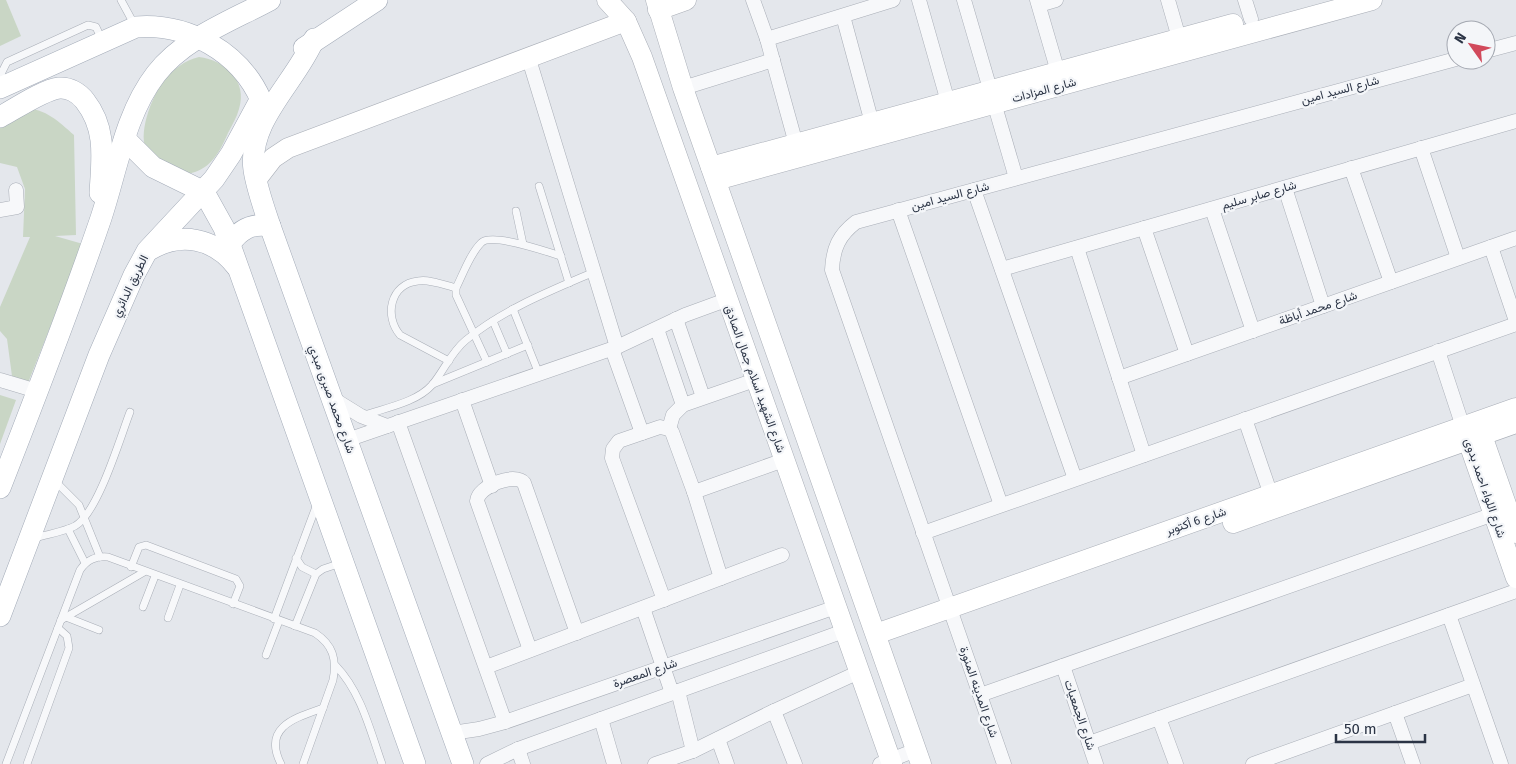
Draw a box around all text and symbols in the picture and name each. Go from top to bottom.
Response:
north arrow [1446,20,1496,70]
text: N [1451,30,1470,47]
street label: شارع السيد امين [1299,73,1381,109]
street label: شارع المزادات [1010,75,1078,107]
street label: شارع صابر سليم [1220,178,1299,214]
street label: شارع السيد امين [909,179,991,215]
street label: الطريق الدائري [109,253,154,321]
street label: شارع محمد أباظة [1277,288,1360,330]
street label: شارع الشهيد اسلام جمال الصادق [720,303,788,455]
street label: شارع محمد صبرى مبدي [303,343,358,456]
street label: شارع اللواء احمد بدوى [1459,436,1509,540]
street label: شارع 6 أكتوبر [1163,504,1229,540]
street label: شارع المدينه المنورة [955,645,1001,740]
street label: شارع المعصرة [611,655,680,692]
street label: شارع الجمعيات [1060,678,1099,753]
scale bar [1336,712,1425,744]
text: 50 m [1344,720,1377,738]

